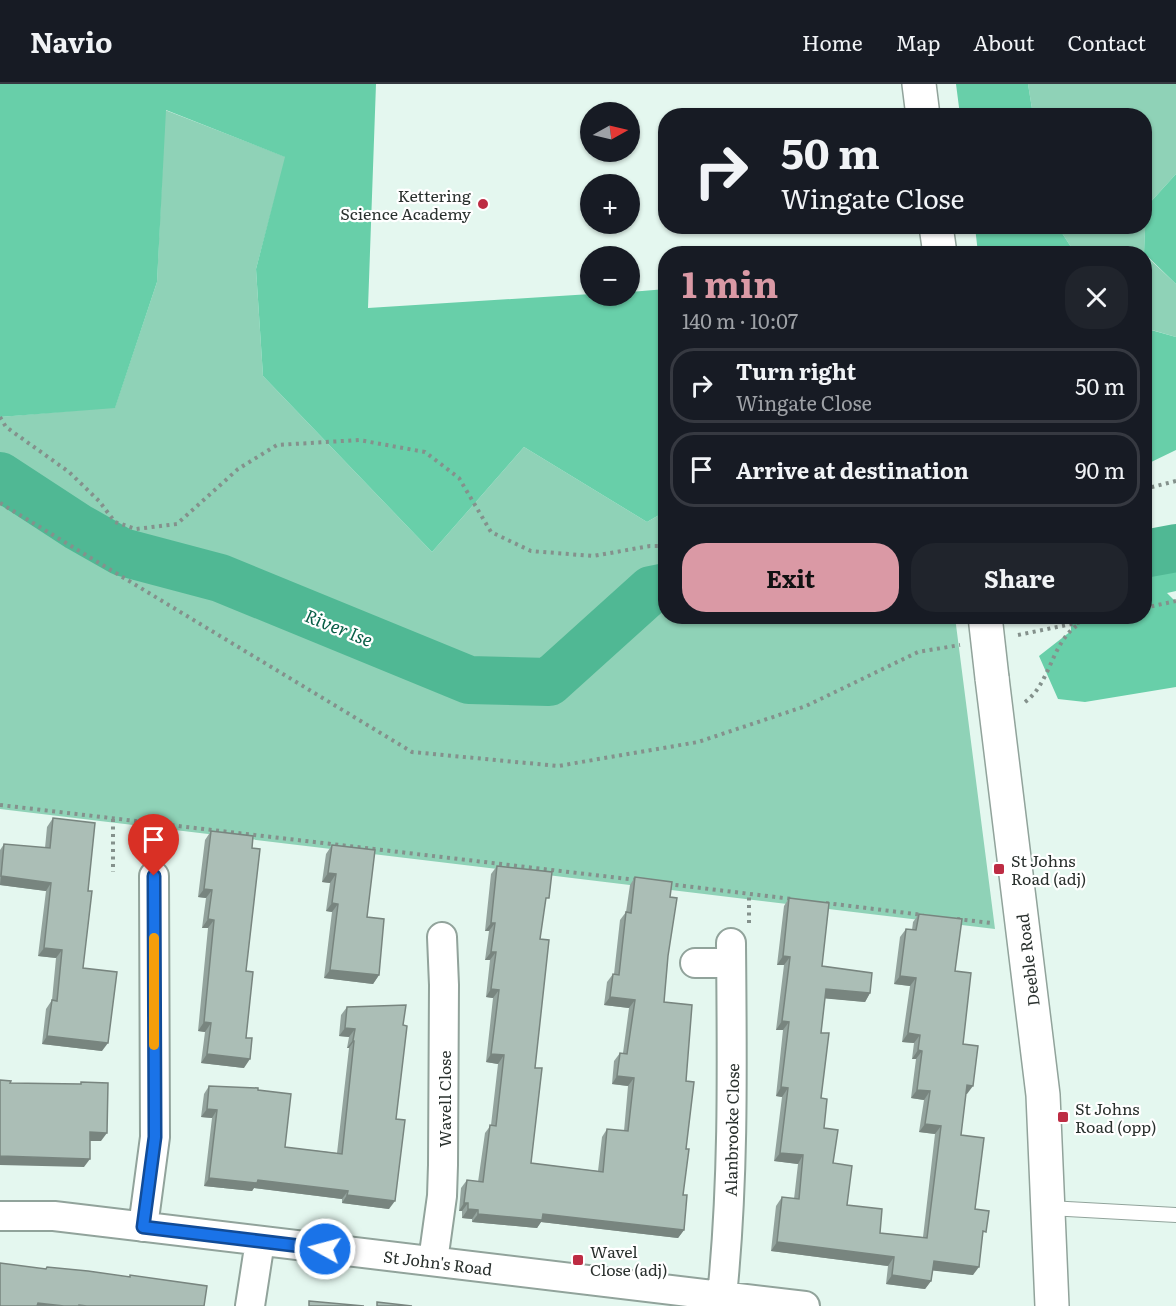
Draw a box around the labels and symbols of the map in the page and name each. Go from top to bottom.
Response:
north arrow [580,102,640,162]
place label: Kettering Science Academy [340,183,472,225]
marker: Kettering Science Academy [476,197,490,211]
water label: River Ise [301,601,377,653]
pin [128,814,179,876]
place label: St Johns Road (adj) [1011,848,1086,890]
marker: St Johns Road (adj) [992,862,1006,876]
street label: Deeble Road [1009,912,1045,1008]
street label: Wavell Close [432,1050,456,1148]
street label: Alanbrooke Close [718,1063,744,1197]
place label: St Johns Road (opp) [1075,1096,1156,1138]
marker: St Johns Road (opp) [1056,1110,1070,1124]
position arrow [293,1217,357,1281]
place label: Wavel Close (adj) [590,1239,668,1281]
street label: St John's Road [382,1243,494,1281]
marker: Wavel Close (adj) [571,1253,585,1267]

